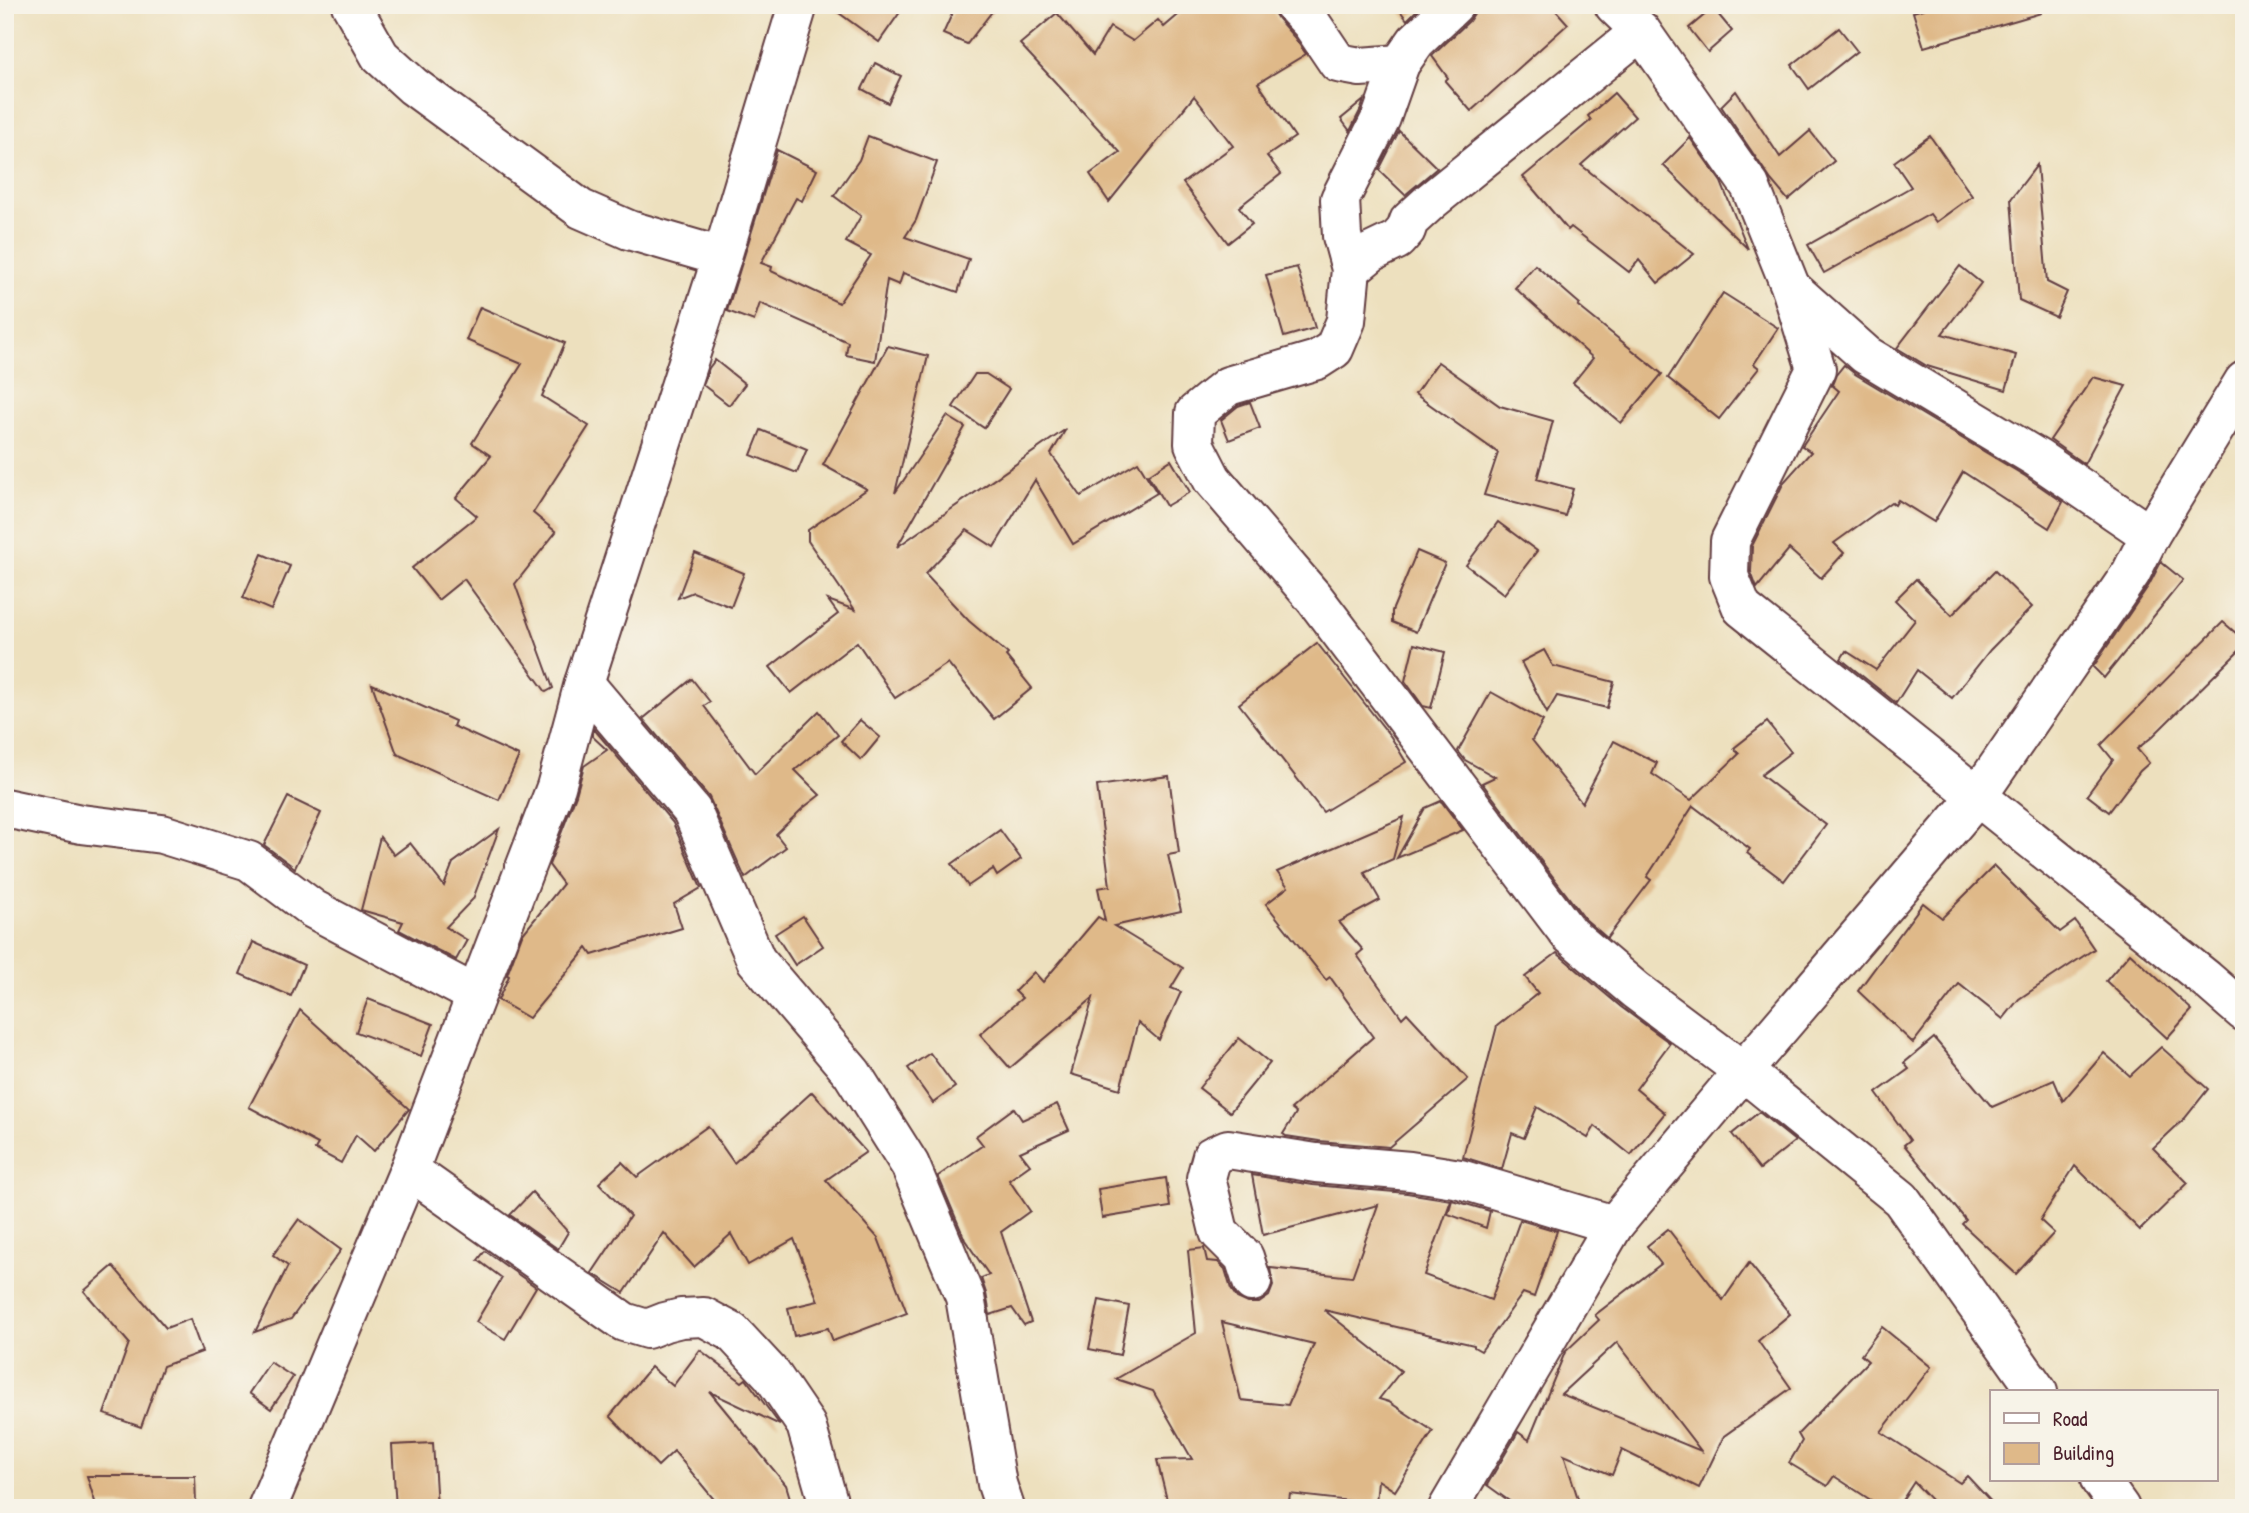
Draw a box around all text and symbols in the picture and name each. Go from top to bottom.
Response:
legend [1990,1390,2218,1482]
text: Road [2053,1404,2087,1433]
text: Building [2053,1438,2114,1467]

